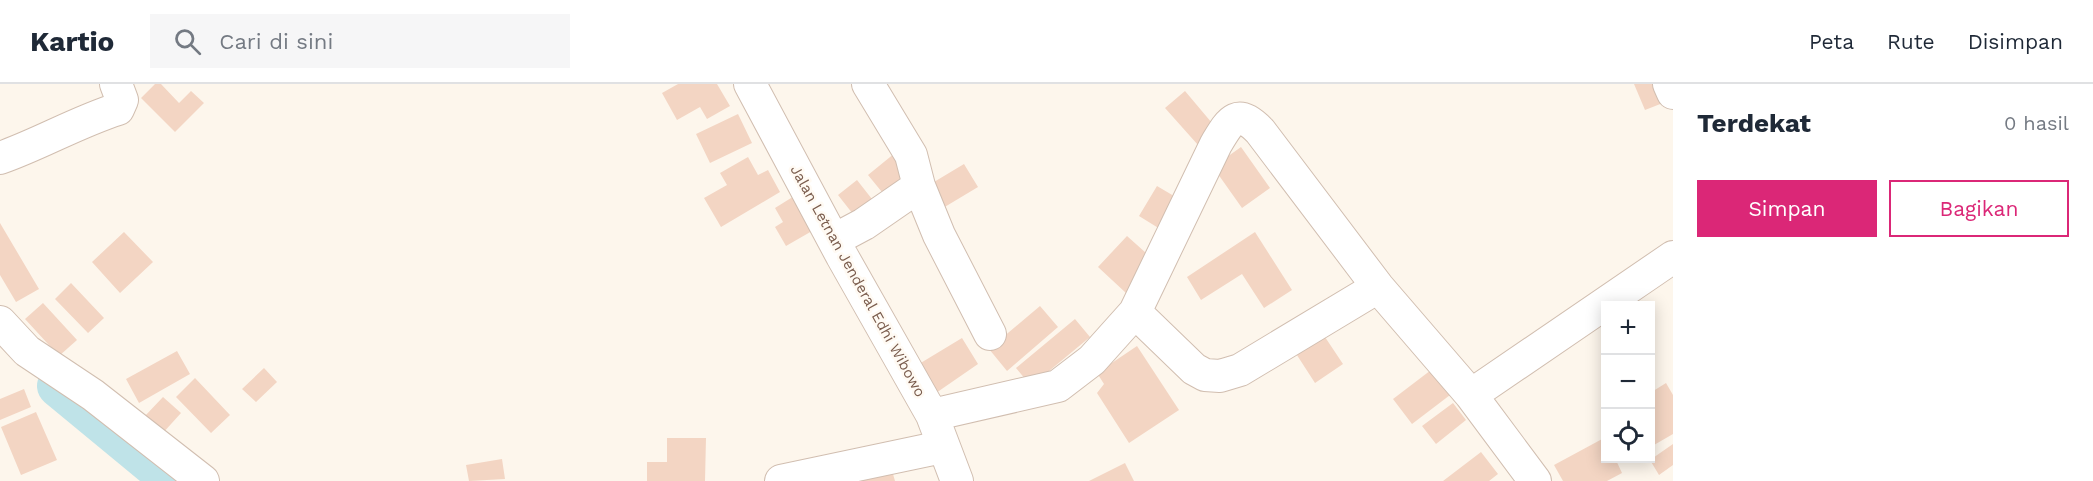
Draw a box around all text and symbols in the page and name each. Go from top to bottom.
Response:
search box [150,14,570,68]
text: Kartio [30,25,114,58]
icon: search [171,25,204,58]
text: Cari di sini [219,29,333,54]
text: Peta [1809,29,1854,54]
text: Rute [1887,29,1935,54]
text: Disimpan [1968,29,2063,54]
text: Terdekat [1697,108,1811,138]
text: 0 hasil [2004,111,2069,135]
street label: Jalan Letnan Jenderal Edhi Wibowo [787,162,929,400]
button: Simpan [1697,180,1877,237]
button: Bagikan [1889,180,2069,237]
map controls [1601,301,1655,463]
button: + [1601,301,1655,355]
button: − [1601,355,1655,409]
button: locate [1601,409,1655,463]

